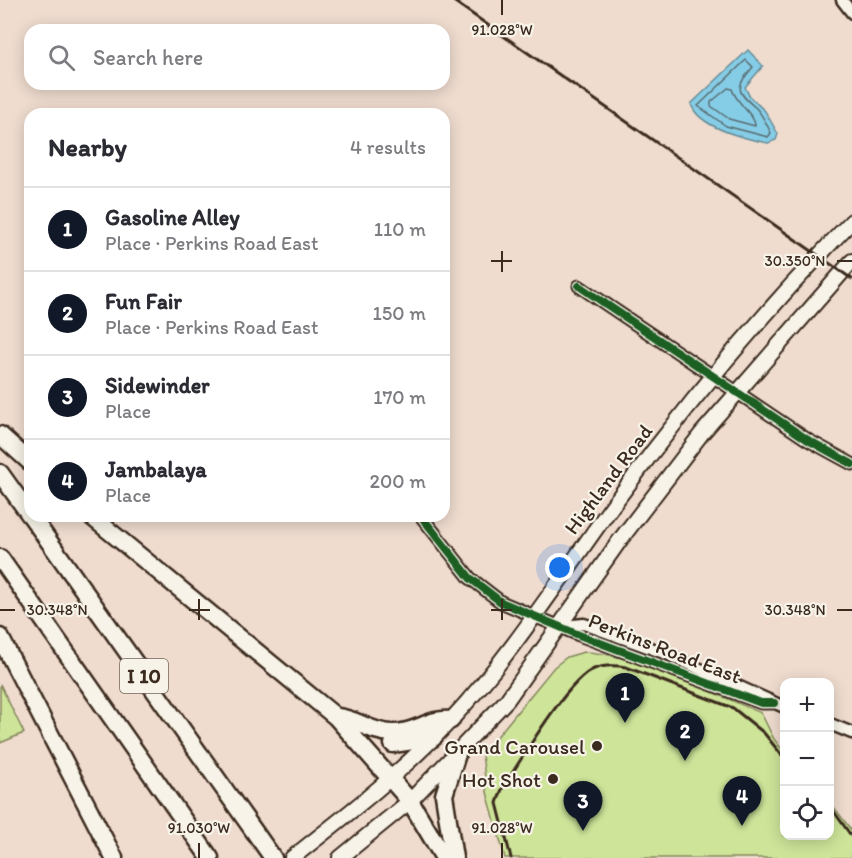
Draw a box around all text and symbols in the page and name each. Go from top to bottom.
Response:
text: 91.028°W [471,21,533,39]
search box [24,24,450,90]
icon: search [45,41,78,74]
text: Search here [93,44,203,71]
text: Nearby [48,131,127,163]
text: 4 results [350,135,426,159]
text: Gasoline Alley [105,204,240,231]
text: 1 [63,217,72,241]
text: 110 m [374,217,426,241]
text: Place · Perkins Road East [105,231,319,255]
text: 30.350°N [765,252,825,270]
text: Fun Fair [105,288,182,315]
text: 2 [62,301,73,325]
text: 150 m [373,301,426,325]
text: Place · Perkins Road East [105,315,319,339]
text: Sidewinder [105,372,209,399]
text: 3 [62,385,73,409]
text: 170 m [373,385,426,409]
text: Place [105,399,151,423]
street label: Highland Road [559,419,658,539]
text: Jambalaya [105,456,207,483]
text: 4 [61,469,74,493]
text: 200 m [370,469,426,493]
text: Place [105,483,151,507]
your location [545,553,574,582]
text: 30.348°N [26,601,88,619]
text: 30.348°N [764,601,826,619]
street label: Perkins Road East [585,607,745,689]
road number: I 10 [120,659,168,693]
pin: 1 [606,674,644,723]
map controls [780,678,834,840]
button: + [780,678,834,732]
pin: 2 [666,712,704,761]
button: − [780,732,834,786]
place label: Grand Carousel [444,734,585,759]
marker: Grand Carousel [590,739,604,753]
place label: Hot Shot [462,767,541,792]
marker: Hot Shot [546,772,560,786]
pin: 4 [722,776,762,826]
pin: 3 [564,782,602,831]
button: locate [780,786,834,840]
text: 91.030°W [168,819,230,837]
text: 91.028°W [471,819,533,837]

